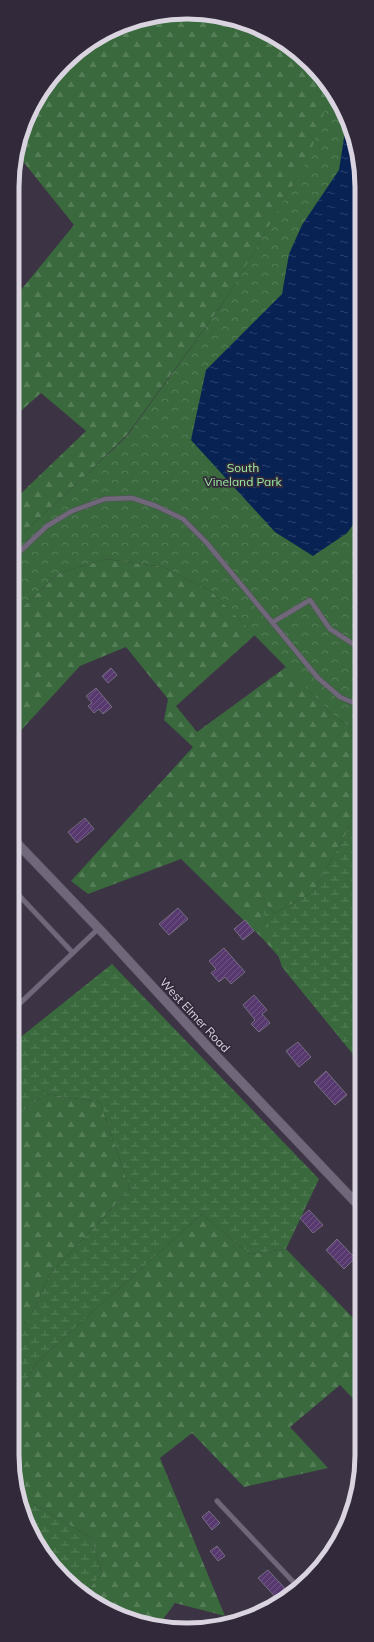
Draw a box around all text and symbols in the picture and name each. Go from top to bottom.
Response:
park label: South Vineland Park [204,460,283,489]
street label: West Elmer Road [157,975,233,1055]

